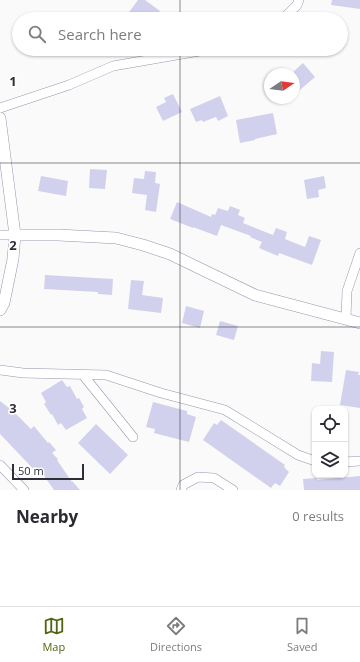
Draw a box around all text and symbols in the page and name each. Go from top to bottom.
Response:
search box [12,12,348,56]
icon: search [26,23,48,45]
text: Search here [58,24,142,44]
north arrow [264,68,300,104]
text: 1 [9,72,17,90]
text: 2 [9,236,17,254]
text: 3 [9,399,17,417]
map controls [312,406,348,478]
button: locate [312,406,348,442]
button: layers [312,442,348,478]
scale bar [12,462,84,481]
text: 50 m [18,463,44,478]
text: Nearby [16,505,78,528]
text: 0 results [292,507,344,525]
tab: Map [42,615,65,654]
tab: Directions [150,615,202,654]
tab: Saved [287,615,318,654]

